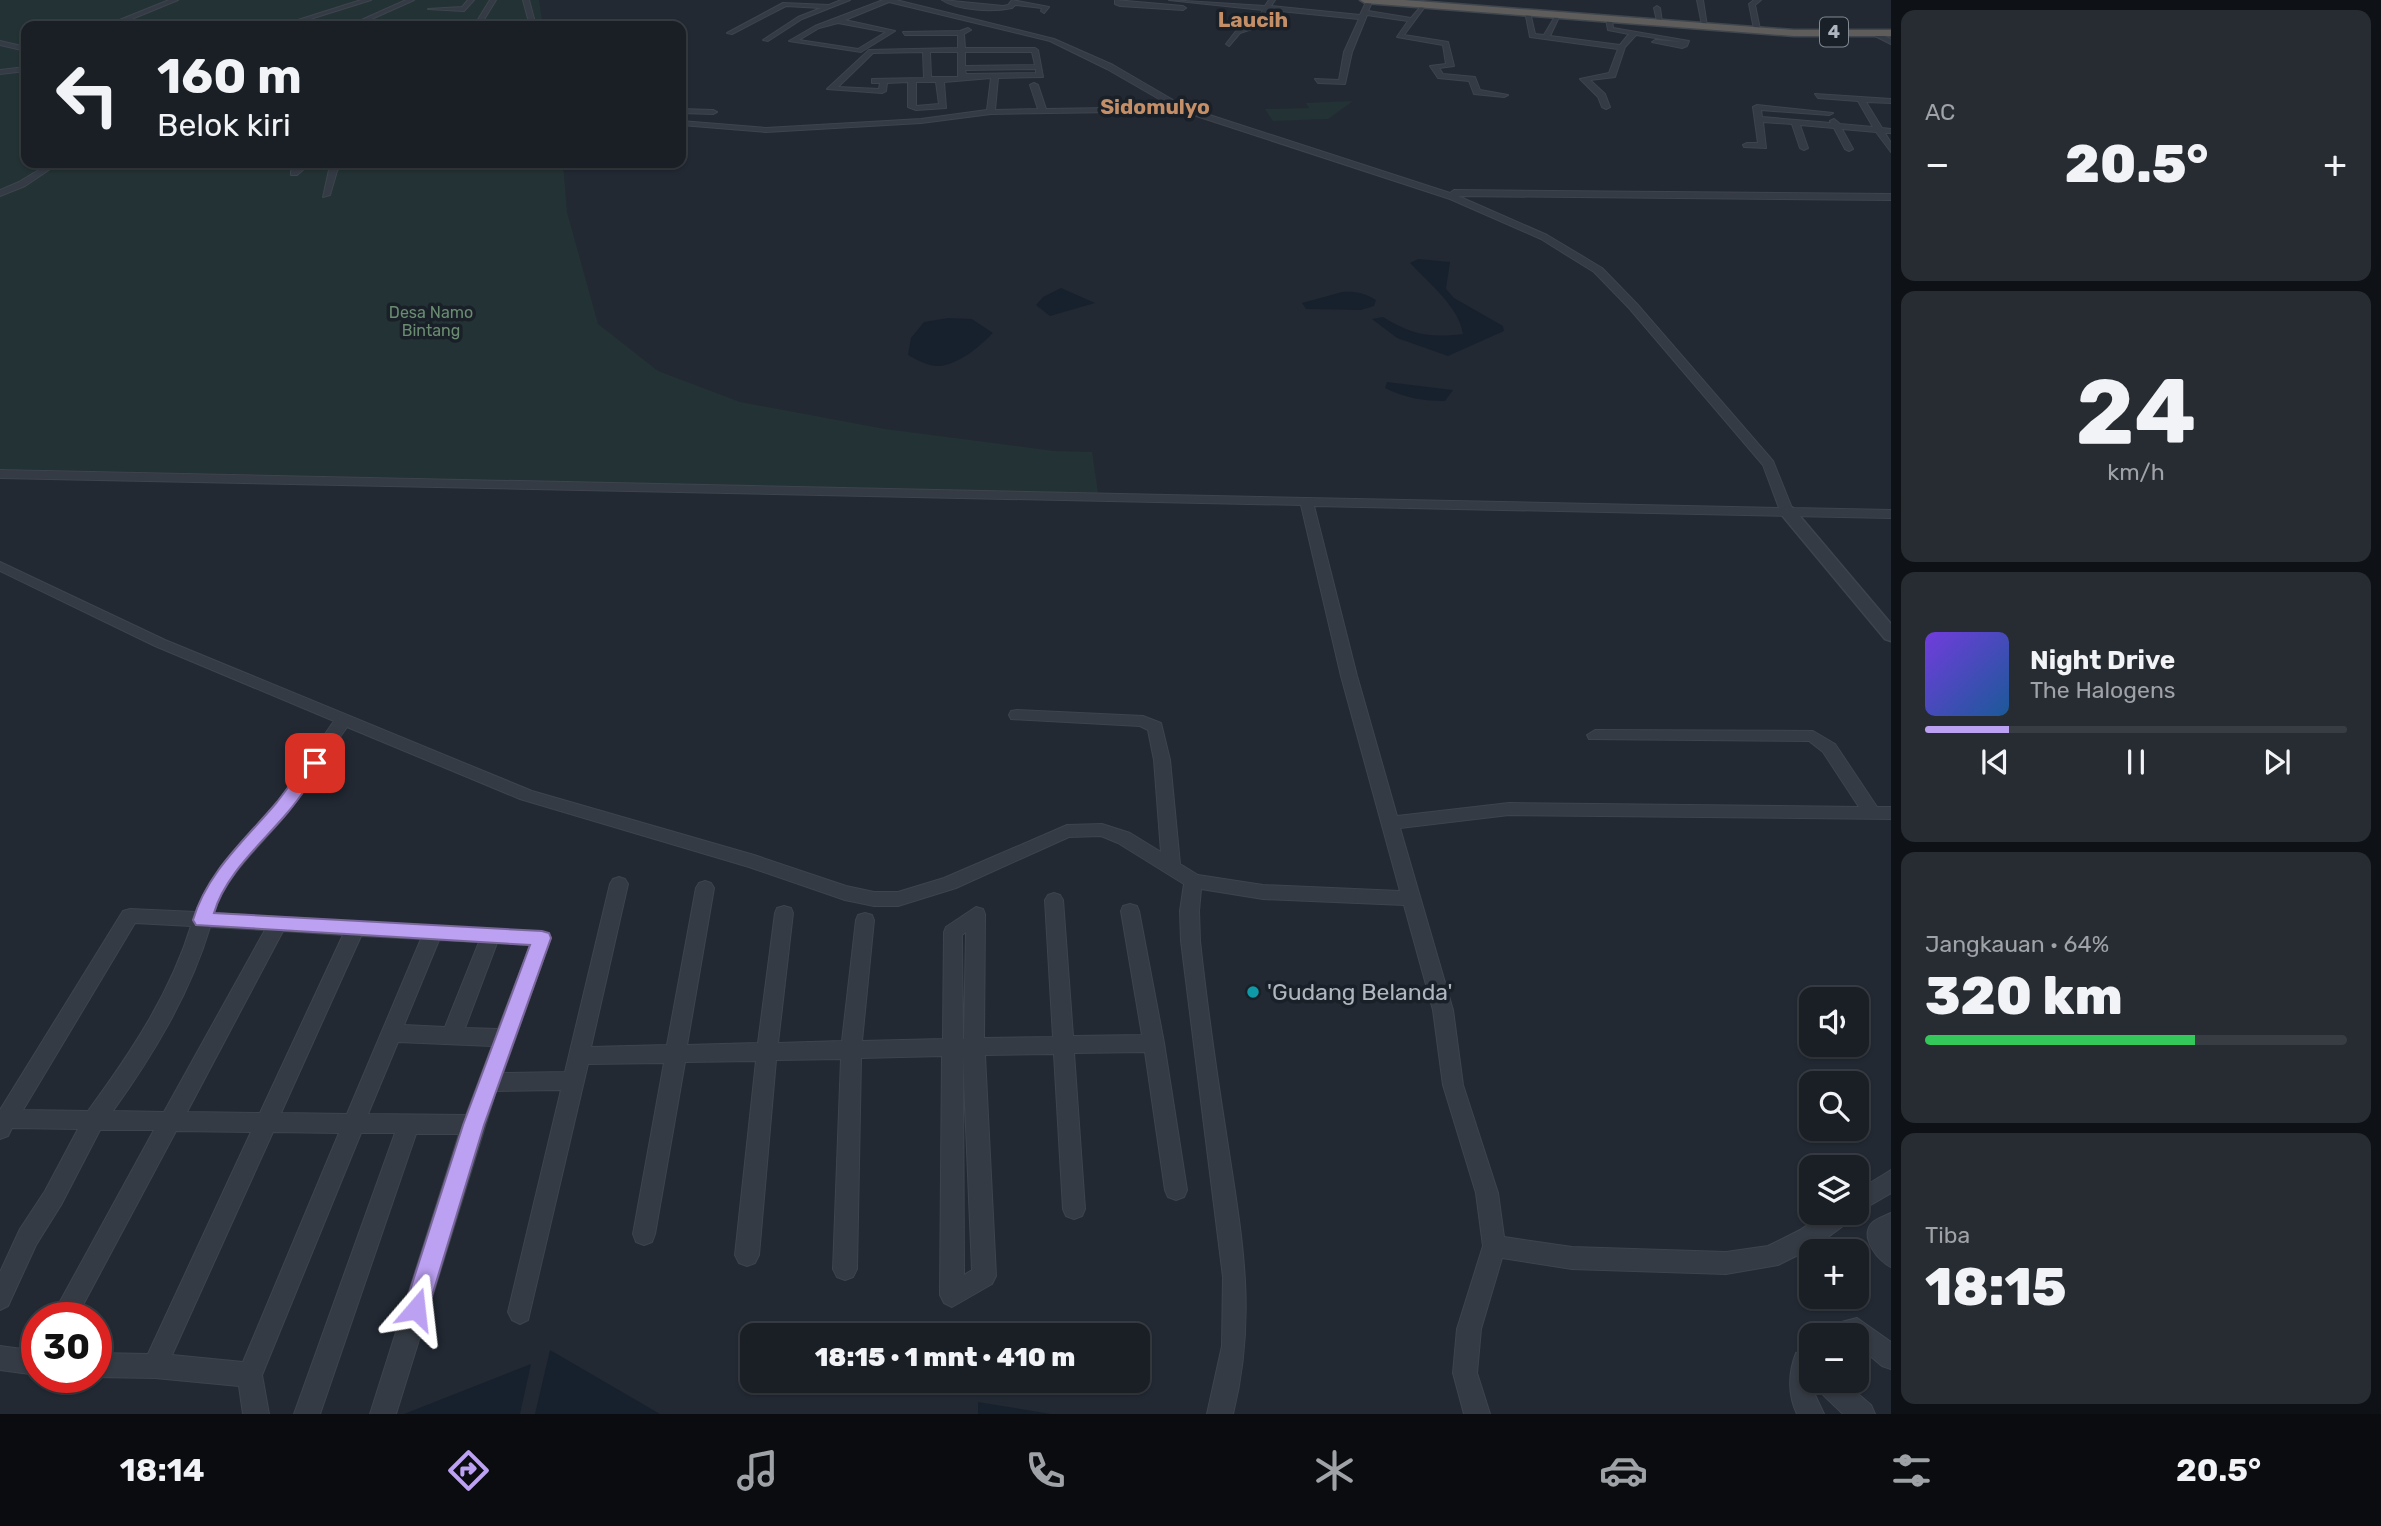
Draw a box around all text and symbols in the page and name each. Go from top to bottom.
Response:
district label: Laucih [1218,7,1288,32]
road number: 4 [1820,17,1848,46]
text: 160 m [157,47,302,105]
icon: left [42,49,133,140]
district label: Sidomulyo [1100,94,1210,119]
text: AC [1925,98,1955,126]
text: Belok kiri [157,106,291,144]
text: 20.5° [2065,133,2208,195]
text: − [1925,141,1950,187]
text: + [2323,141,2347,187]
park label: Desa Namo Bintang [389,303,473,340]
text: 24 [2076,358,2196,466]
text: km/h [2107,458,2165,486]
text: Night Drive [2030,645,2175,676]
text: The Halogens [2030,676,2176,704]
pin [285,733,345,793]
icon: previous [1976,743,2014,781]
icon: pause [2117,743,2155,781]
icon: next [2258,743,2296,781]
icon: arrive [296,744,334,782]
text: Jangkauan · 64% [1925,930,2109,958]
text: 320 km [1925,965,2123,1027]
place label: 'Gudang Belanda' [1267,978,1453,1006]
marker: 'Gudang Belanda' [1245,984,1261,1000]
map controls [1799,987,1869,1393]
button: sound [1799,987,1869,1057]
button: search [1799,1071,1869,1141]
button: layers [1799,1155,1869,1225]
text: Tiba [1925,1221,1970,1249]
button: + [1799,1239,1869,1309]
text: 18:15 [1925,1256,2067,1318]
position arrow [379,1272,453,1346]
speed limit sign: 30 [21,1302,112,1393]
button: − [1799,1323,1869,1393]
text: 18:15 · 1 mnt · 410 m [815,1342,1075,1373]
icon: directions [444,1446,493,1495]
icon: music [733,1446,782,1495]
icon: phone [1021,1446,1070,1495]
icon: climate [1310,1446,1359,1495]
icon: car [1599,1446,1648,1495]
icon: filters [1887,1446,1936,1495]
text: 18:14 [120,1451,205,1489]
text: 20.5° [2176,1451,2261,1489]

